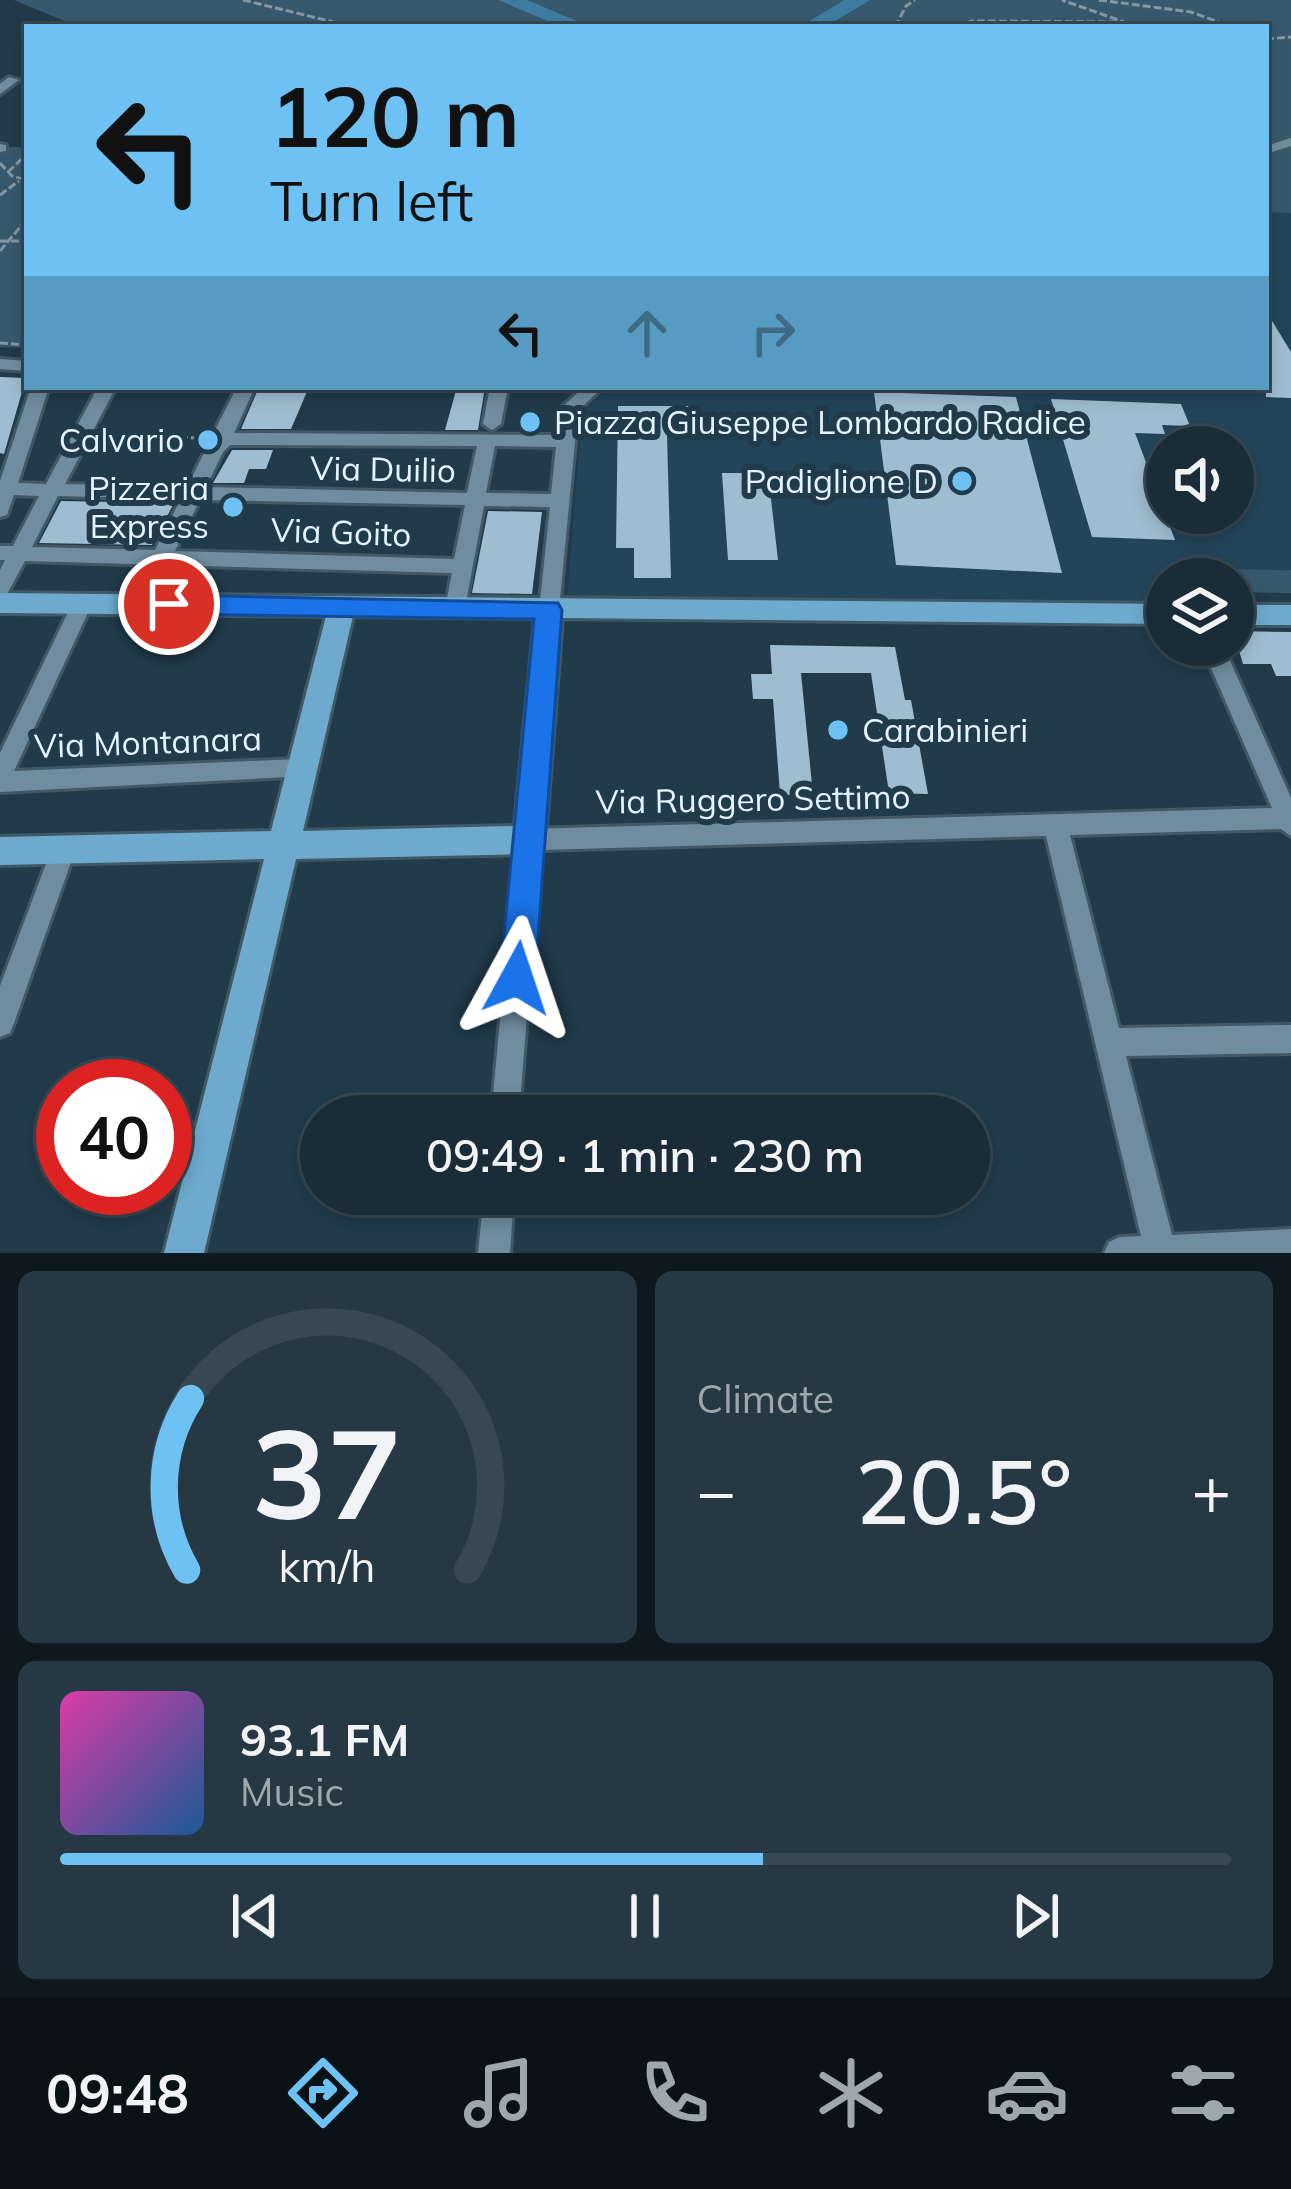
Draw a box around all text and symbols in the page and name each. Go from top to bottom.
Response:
text: 120 m [270,63,520,168]
icon: left [72,72,228,228]
text: Turn left [270,167,473,235]
icon: left [488,300,554,366]
icon: ahead [614,300,680,366]
icon: right [740,300,806,366]
place label: Piazza Giuseppe Lombardo Radice [554,401,1086,442]
marker: Piazza Giuseppe Lombardo Radice [517,409,543,435]
place label: Calvario [59,419,184,460]
map controls [1146,426,1254,666]
button: sound [1146,426,1254,534]
marker: Calvario [195,427,221,453]
street label: Via Duilio [310,447,456,490]
place label: Padiglione D [745,460,938,501]
place label: Pizzeria Express [88,467,209,546]
marker: Padiglione D [949,468,975,494]
marker: Pizzeria Express [220,494,246,520]
street label: Via Goito [270,509,412,554]
pin [118,553,220,655]
button: layers [1146,558,1254,666]
icon: arrive [136,571,202,637]
place label: Carabinieri [862,709,1028,750]
street label: Via Montanara [33,717,263,766]
marker: Carabinieri [825,717,851,743]
street label: Via Ruggero Settimo [595,775,911,822]
position arrow [454,915,580,1041]
speed limit sign: 40 [36,1059,192,1215]
text: 09:49 · 1 min · 230 m [426,1127,864,1183]
text: Climate [697,1374,834,1423]
text: 37 [252,1394,402,1550]
text: 20.5° [855,1434,1072,1547]
text: − [697,1449,736,1532]
text: + [1191,1449,1231,1532]
text: km/h [279,1539,376,1593]
text: 93.1 FM [240,1711,409,1767]
text: Music [240,1767,344,1816]
icon: previous [222,1883,288,1949]
icon: pause [612,1883,678,1949]
icon: next [1003,1883,1069,1949]
icon: directions [281,2051,365,2135]
icon: music [457,2051,541,2135]
icon: phone [633,2051,717,2135]
icon: climate [809,2051,893,2135]
icon: car [985,2051,1069,2135]
icon: filters [1161,2051,1245,2135]
text: 09:48 [46,2059,189,2127]

